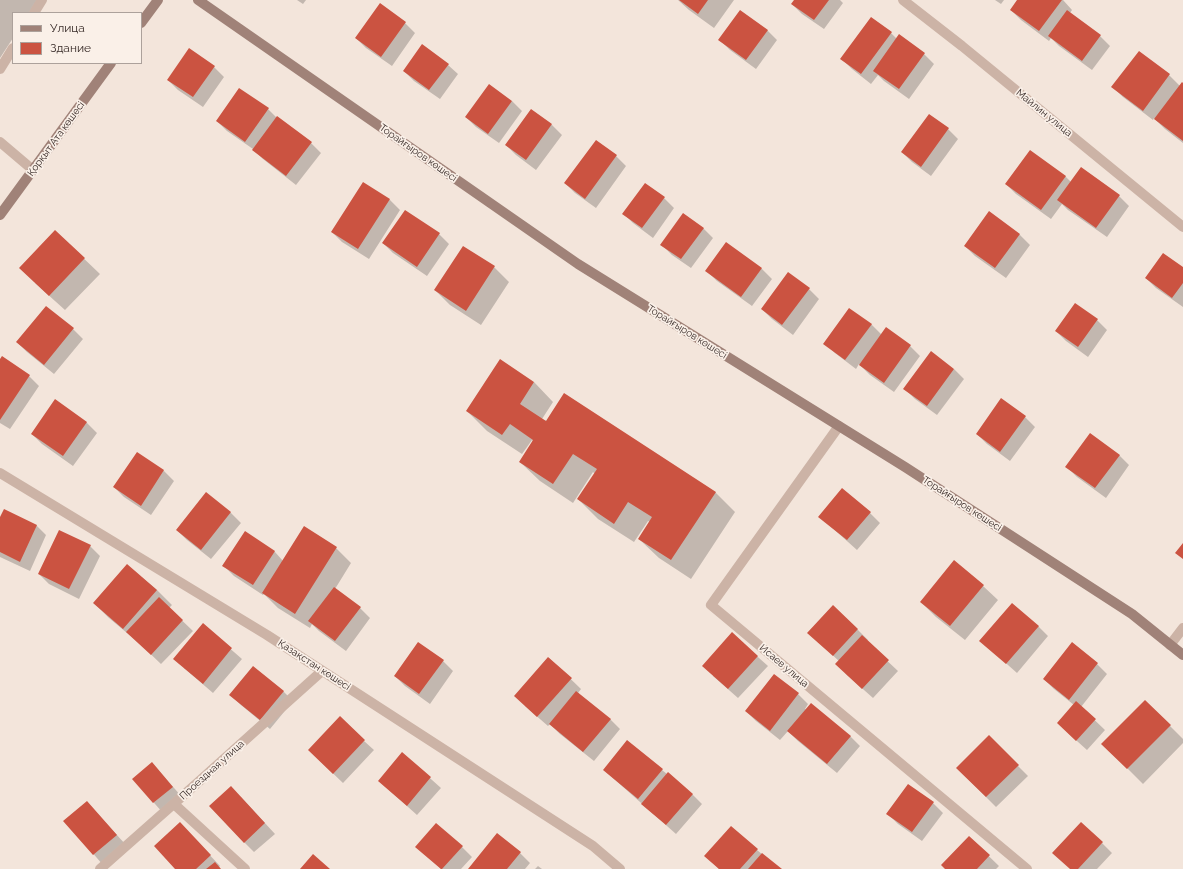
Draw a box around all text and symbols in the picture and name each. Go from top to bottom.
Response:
legend [12,12,142,64]
text: Улица [50,21,85,35]
text: Здание [50,41,91,55]
street label: Майлин улица [1014,87,1074,139]
street label: Қорқыт Ата көшесі [25,99,87,179]
street label: Торайғыров көшесі [377,122,459,184]
street label: Торайғыров көшесі [645,303,729,361]
street label: Торайғыров көшесі [920,474,1004,534]
street label: Қазақстан көшесі [276,637,352,693]
street label: Исаев улица [757,642,811,690]
street label: Проездная улица [177,738,247,802]

